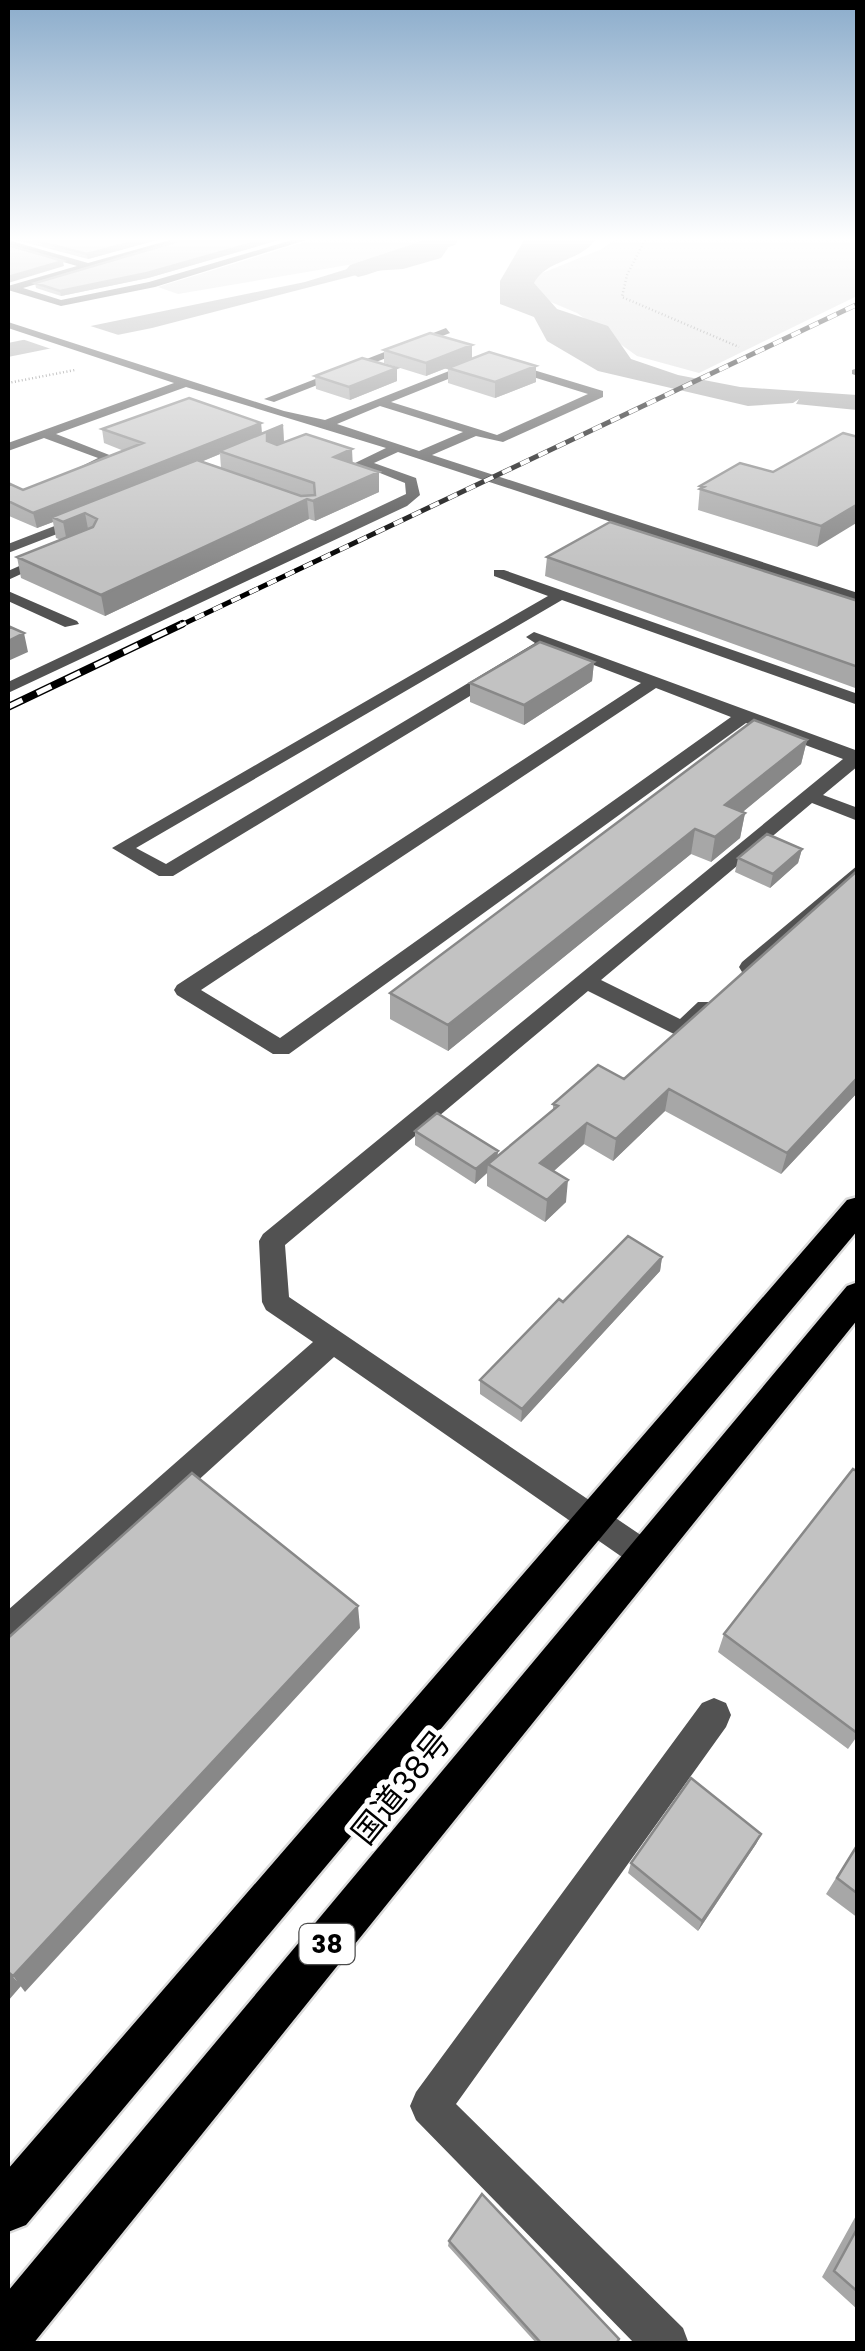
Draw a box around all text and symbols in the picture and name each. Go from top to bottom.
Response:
street label: 国道38号 [341,1720,461,1854]
road number: 38 [300,1924,354,1964]

